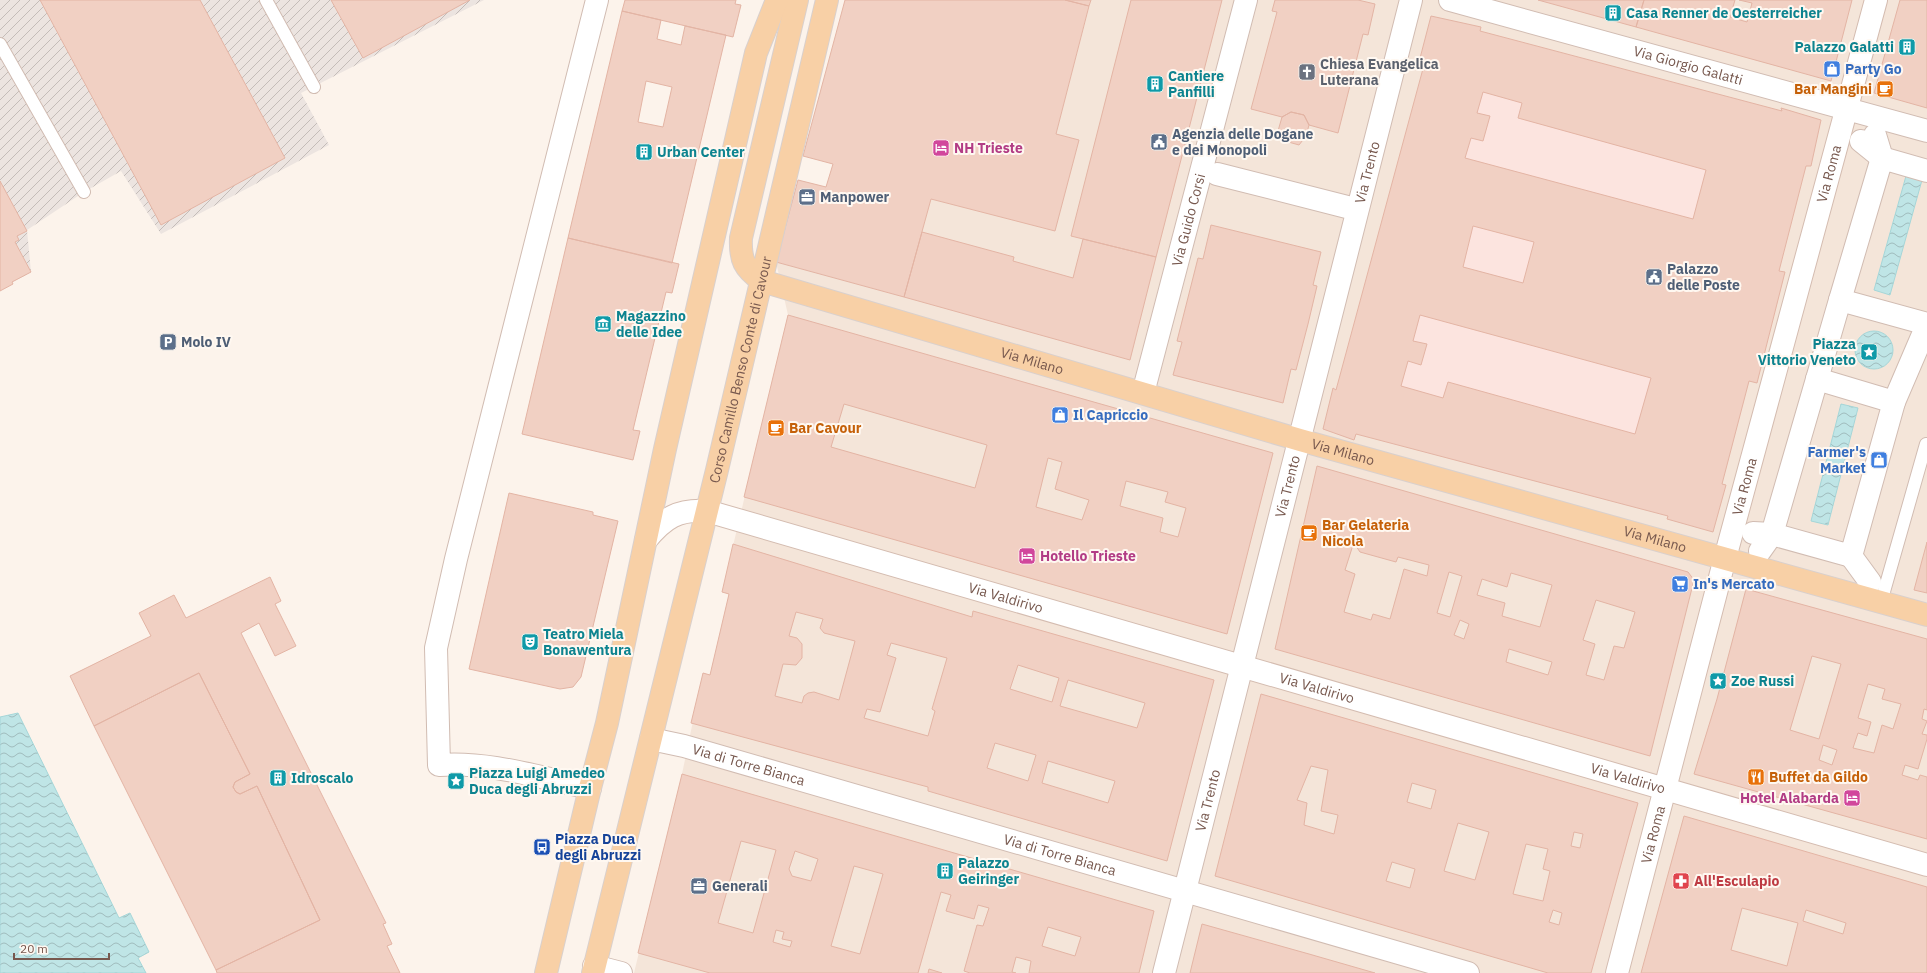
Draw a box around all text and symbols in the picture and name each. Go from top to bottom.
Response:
building icon: Casa Renner de Oesterreicher [1603,3,1623,23]
place label: Casa Renner de Oesterreicher [1626,4,1822,22]
building icon: Palazzo Galatti [1897,37,1917,57]
place label: Palazzo Galatti [1795,38,1894,56]
street label: Via Giorgio Galatti [1632,42,1745,89]
place label: Chiesa Evangelica Luterana [1320,55,1439,89]
shop icon: Party Go [1822,59,1842,79]
place label: Party Go [1845,60,1902,78]
church icon: Chiesa Evangelica Luterana [1297,62,1317,82]
place label: Cantiere Panfilli [1168,67,1224,101]
building icon: Cantiere Panfilli [1145,74,1165,94]
cafe icon: Bar Mangini [1875,79,1895,99]
place label: Bar Mangini [1794,80,1872,98]
place label: Agenzia delle Dogane e dei Monopoli [1172,125,1314,159]
public building icon: Agenzia delle Dogane e dei Monopoli [1149,132,1169,152]
hotel icon: NH Trieste [931,138,951,158]
place label: NH Trieste [954,139,1023,157]
street label: Via Trento [1351,139,1384,205]
building icon: Urban Center [634,142,654,162]
street label: Via Roma [1813,142,1846,205]
place label: Urban Center [657,143,745,161]
street label: Via Guido Corsi [1168,171,1209,268]
office icon: Manpower [797,187,817,207]
place label: Manpower [820,188,890,206]
street label: Corso Camillo Benso Conte di Cavour [705,255,776,485]
place label: Palazzo delle Poste [1667,260,1740,294]
public building icon: Palazzo delle Poste [1644,267,1664,287]
place label: Magazzino delle Idee [616,307,686,341]
museum icon: Magazzino delle Idee [593,314,613,334]
parking icon: Molo IV [158,332,178,352]
place label: Molo IV [181,333,231,351]
place label: Piazza Vittorio Veneto [1758,335,1856,369]
place icon: Piazza Vittorio Veneto [1859,342,1879,362]
street label: Via Milano [998,343,1066,379]
shop icon: Il Capriccio [1050,405,1070,425]
place label: Il Capriccio [1073,406,1148,424]
cafe icon: Bar Cavour [766,418,786,438]
place label: Bar Cavour [789,419,862,437]
street label: Via Milano [1309,435,1377,469]
place label: Farmer's Market [1807,443,1866,477]
shop icon: Farmer's Market [1869,450,1889,470]
street label: Via Trento [1271,453,1304,519]
street label: Via Roma [1728,455,1761,517]
place label: Bar Gelateria Nicola [1322,516,1409,550]
street label: Via Milano [1621,522,1689,557]
cafe icon: Bar Gelateria Nicola [1299,523,1319,543]
hotel icon: Hotello Trieste [1017,546,1037,566]
place label: Hotello Trieste [1040,547,1136,565]
supermarket icon: In's Mercato [1670,574,1690,594]
place label: In's Mercato [1693,575,1775,593]
street label: Via Valdirivo [966,578,1045,617]
place label: Teatro Miela Bonawentura [543,625,631,659]
theatre icon: Teatro Miela Bonawentura [520,632,540,652]
street label: Via Valdirivo [1277,669,1356,707]
place icon: Zoe Russi [1708,671,1728,691]
place label: Zoe Russi [1731,672,1794,690]
street label: Via di Torre Bianca [690,740,808,790]
street label: Via Valdirivo [1588,759,1668,798]
place label: Piazza Luigi Amedeo Duca degli Abruzzi [469,764,605,798]
street label: Via Trento [1191,767,1224,834]
restaurant icon: Buffet da Gildo [1746,767,1766,787]
building icon: Idroscalo [268,768,288,788]
place label: Buffet da Gildo [1769,768,1868,786]
place label: Idroscalo [291,769,353,787]
place icon: Piazza Luigi Amedeo Duca degli Abruzzi [446,771,466,791]
hotel icon: Hotel Alabarda [1842,788,1862,808]
place label: Hotel Alabarda [1740,789,1839,807]
street label: Via Roma [1637,803,1669,865]
place label: Piazza Duca degli Abruzzi [555,830,641,864]
street label: Via di Torre Bianca [1001,830,1119,880]
bus stop icon: Piazza Duca degli Abruzzi [532,837,552,857]
place label: Palazzo Geiringer [958,854,1019,888]
building icon: Palazzo Geiringer [935,861,955,881]
pharmacy icon: All'Esculapio [1671,871,1691,891]
place label: All'Esculapio [1694,872,1780,890]
office icon: Generali [689,876,709,896]
place label: Generali [712,877,768,895]
scale bar [14,935,109,961]
text: 20 m [20,941,48,956]

